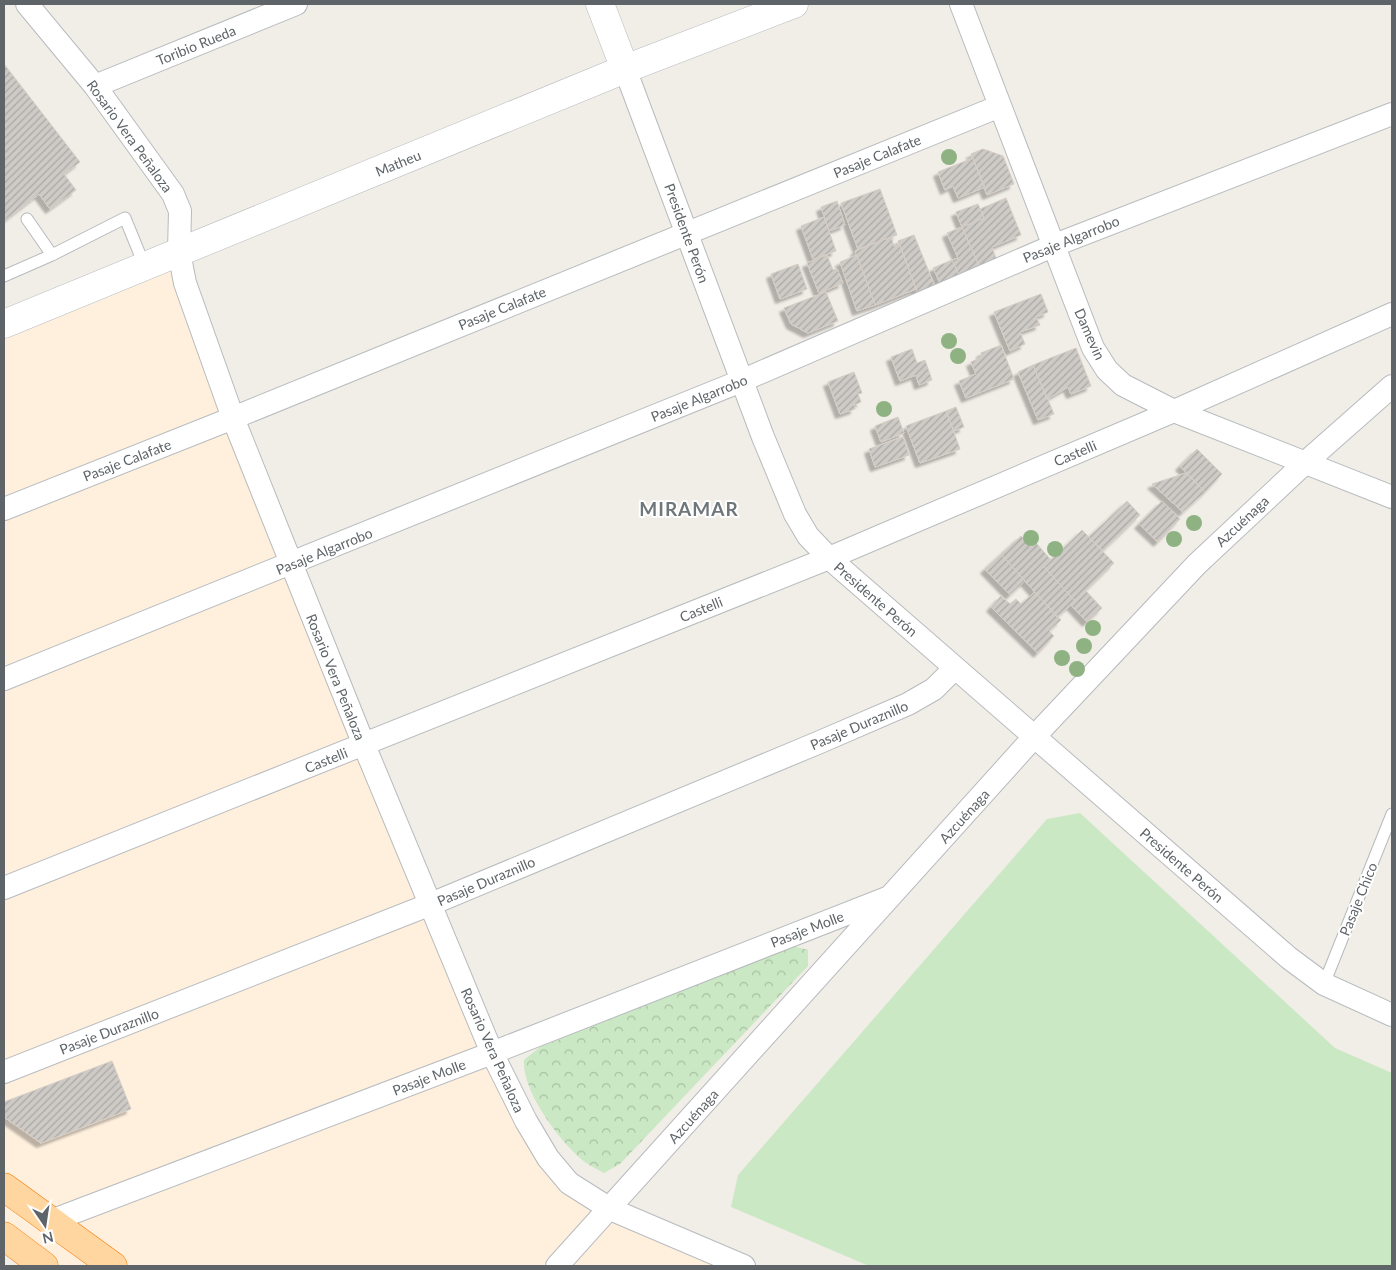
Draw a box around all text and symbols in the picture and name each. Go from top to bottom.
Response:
street label: Toribio Rueda [154,21,238,69]
street label: Rosario Vera Peñaloza [84,77,176,196]
street label: Pasaje Calafate [831,131,923,181]
street label: Matheu [373,146,423,180]
street label: Presidente Perón [661,181,713,285]
street label: Pasaje Algarrobo [1020,212,1122,266]
street label: Pasaje Calafate [456,283,548,333]
street label: Damevin [1071,306,1109,362]
street label: Pasaje Algarrobo [648,371,750,425]
street label: Pasaje Calafate [81,435,173,485]
street label: Castelli [1051,436,1099,470]
street label: Azcuénaga [1212,492,1272,550]
district label: MIRAMAR [639,497,739,520]
street label: Pasaje Algarrobo [273,524,375,578]
street label: Presidente Perón [831,558,921,640]
street label: Castelli [677,593,725,625]
street label: Rosario Vera Peñaloza [303,611,369,743]
street label: Pasaje Duraznillo [807,697,911,753]
street label: Castelli [302,744,350,776]
street label: Azcuénaga [935,786,993,846]
street label: Presidente Perón [1137,824,1227,906]
street label: Pasaje Duraznillo [434,853,538,909]
street label: Pasaje Chico [1336,860,1380,938]
street label: Pasaje Molle [768,907,846,951]
street label: Rosario Vera Peñaloza [458,985,528,1115]
street label: Pasaje Duraznillo [57,1004,161,1058]
street label: Pasaje Molle [390,1055,468,1099]
street label: Azcuénaga [664,1086,722,1146]
north arrow [20,1200,70,1250]
text: N [41,1229,55,1248]

